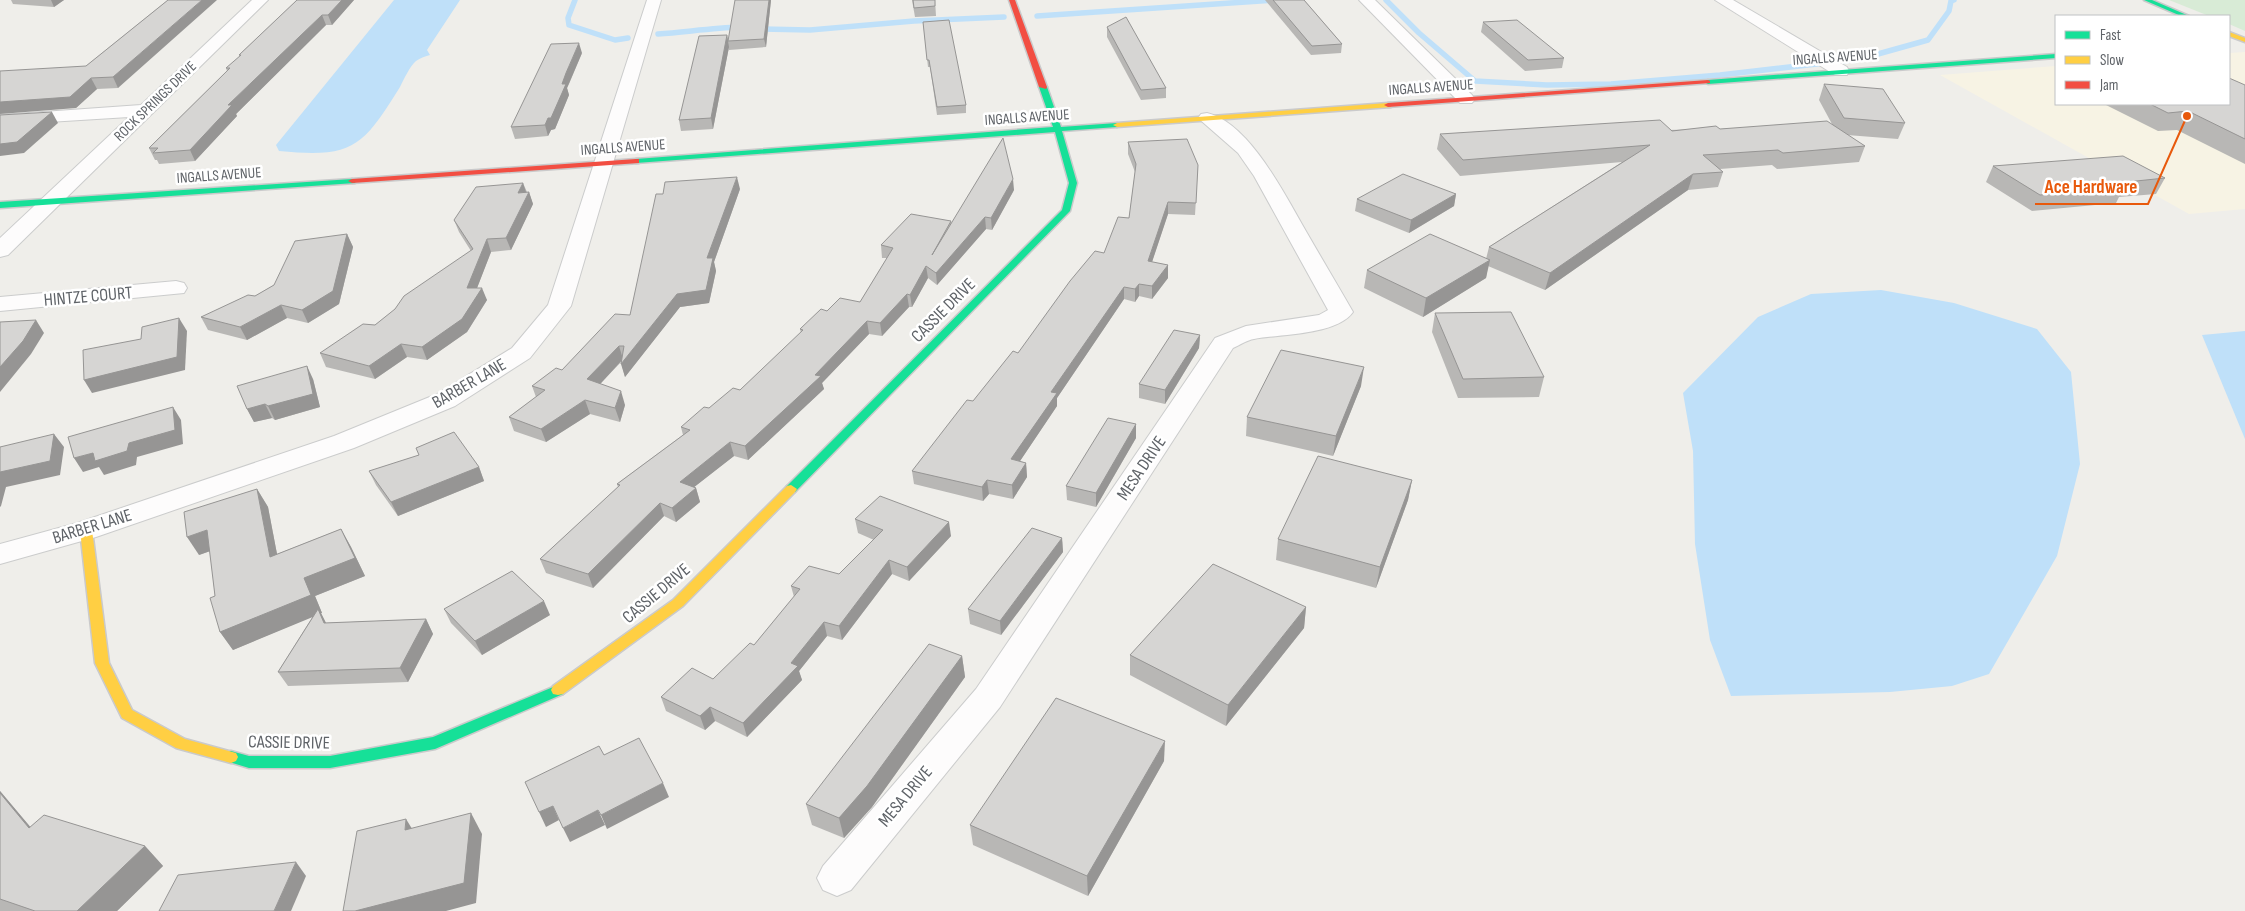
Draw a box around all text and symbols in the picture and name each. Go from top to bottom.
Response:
legend [2055,15,2230,105]
text: Fast [2100,26,2122,45]
street label: INGALLS AVENUE [1792,45,1878,70]
text: Slow [2100,51,2124,70]
street label: ROCK SPRINGS DRIVE [110,57,201,146]
street label: INGALLS AVENUE [1388,75,1474,100]
text: Jam [2099,76,2118,95]
street label: INGALLS AVENUE [984,105,1070,130]
street label: INGALLS AVENUE [580,135,666,160]
street label: INGALLS AVENUE [176,163,262,188]
callout: Ace Hardware [2035,170,2148,204]
text: Ace Hardware [2044,176,2137,199]
street label: CASSIE DRIVE [907,274,980,347]
street label: HINTZE COURT [43,282,133,311]
street label: BARBER LANE [429,354,510,413]
street label: MESA DRIVE [1112,432,1170,504]
street label: BARBER LANE [50,504,134,548]
street label: CASSIE DRIVE [618,559,694,628]
street label: CASSIE DRIVE [248,731,330,754]
street label: MESA DRIVE [874,762,937,831]

